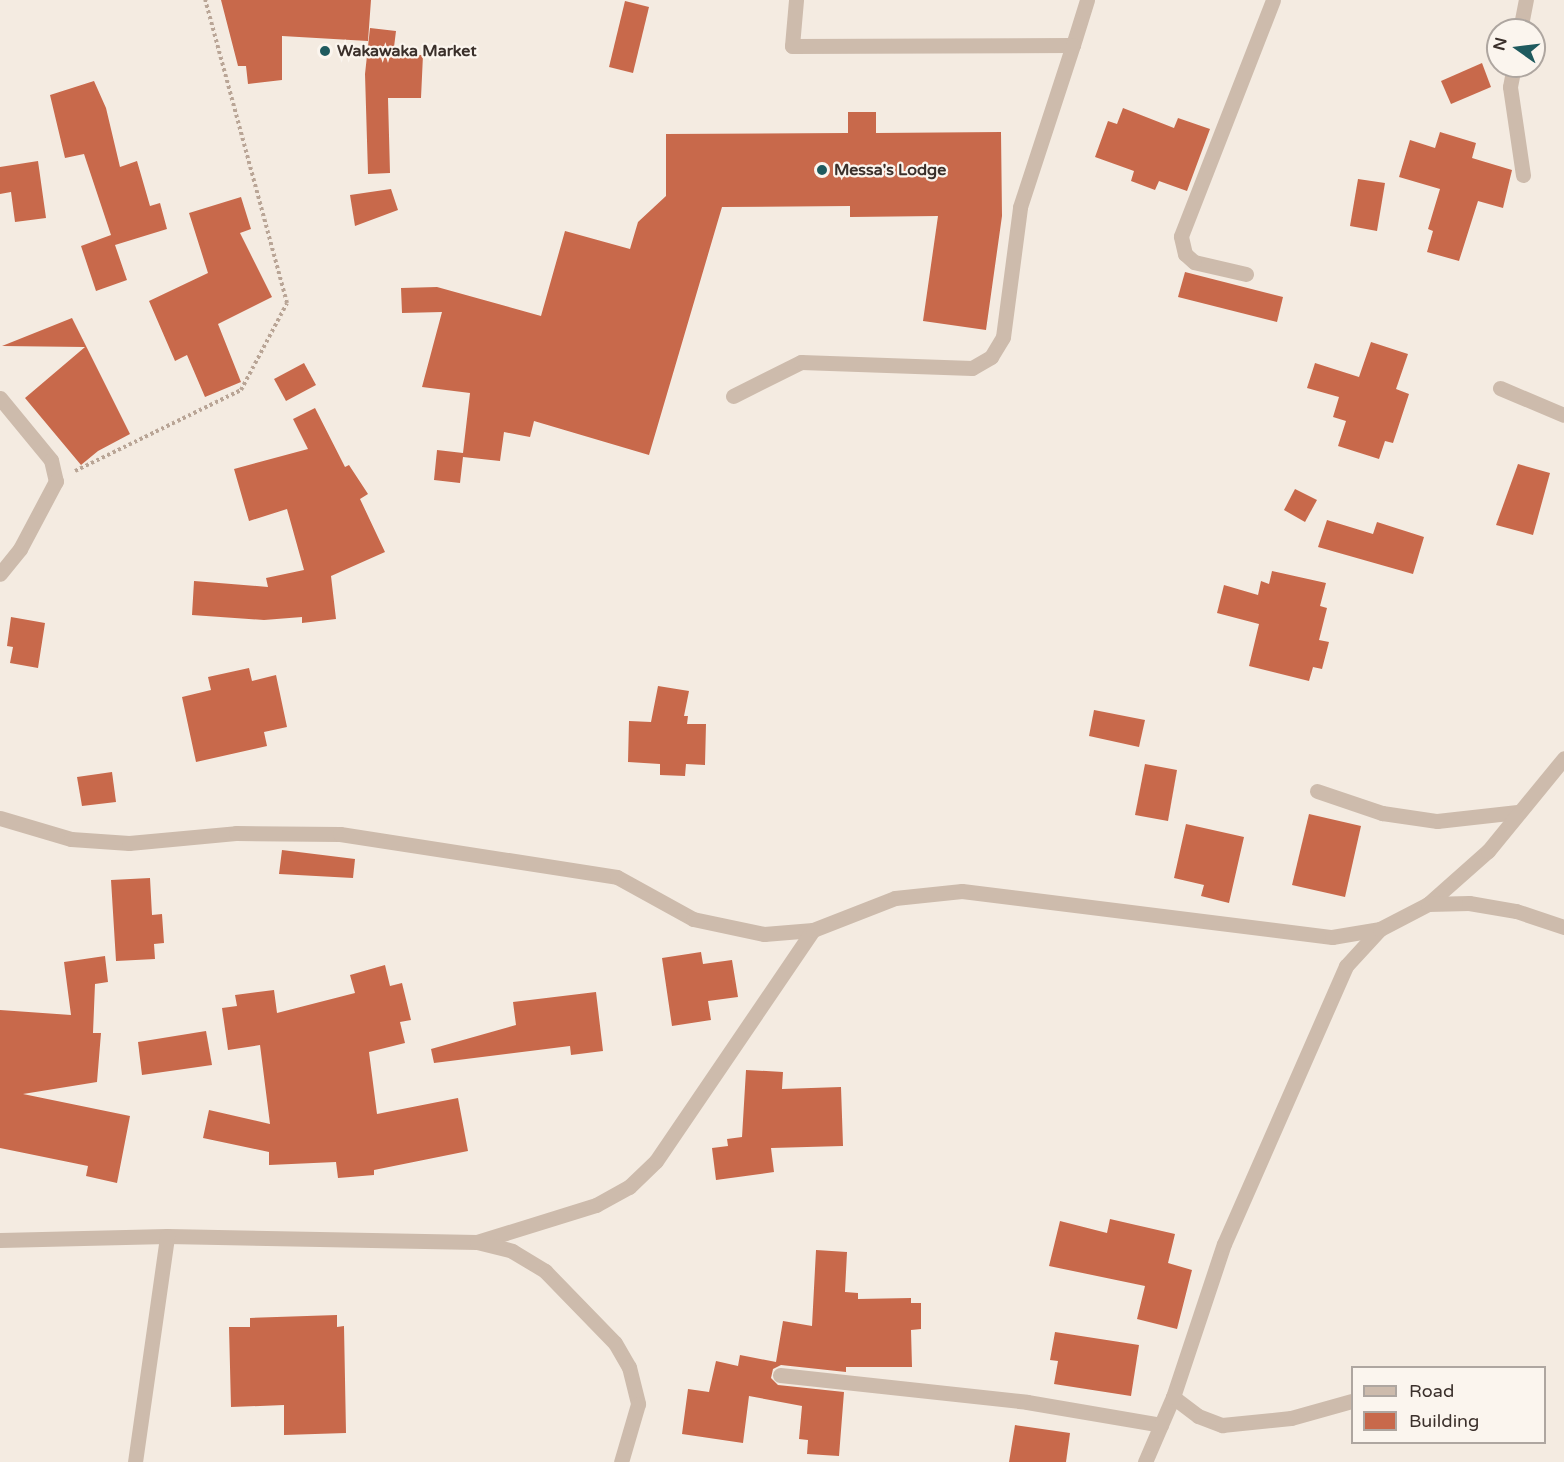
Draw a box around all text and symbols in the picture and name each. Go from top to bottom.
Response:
north arrow [1486,18,1546,78]
text: N [1489,35,1512,53]
place label: Wakawaka Market [337,41,477,61]
marker: Wakawaka Market [318,44,332,58]
place label: Messa's Lodge [834,160,946,180]
marker: Messa's Lodge [815,163,829,177]
legend [1351,1366,1546,1444]
text: Road [1409,1380,1454,1402]
text: Building [1409,1410,1479,1432]

